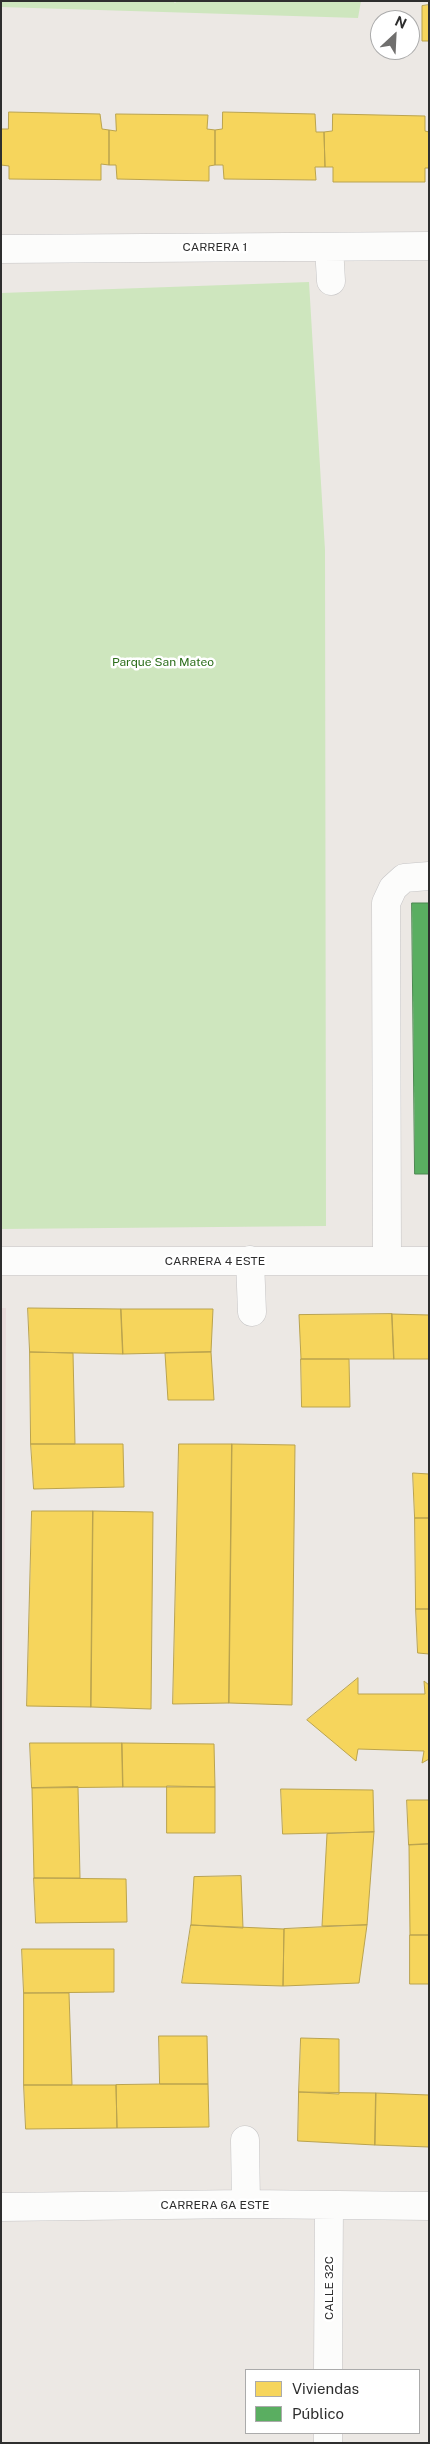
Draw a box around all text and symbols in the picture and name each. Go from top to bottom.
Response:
north arrow [370,10,420,60]
text: N [393,13,409,32]
street label: CARRERA 1 [183,240,247,254]
park label: Parque San Mateo [112,655,214,669]
street label: CARRERA 4 ESTE [165,1254,265,1268]
street label: CARRERA 6A ESTE [161,2198,269,2212]
street label: CALLE 32C [322,2256,336,2320]
legend [245,2369,420,2434]
text: Viviendas [292,2380,359,2397]
text: Público [292,2405,344,2422]

